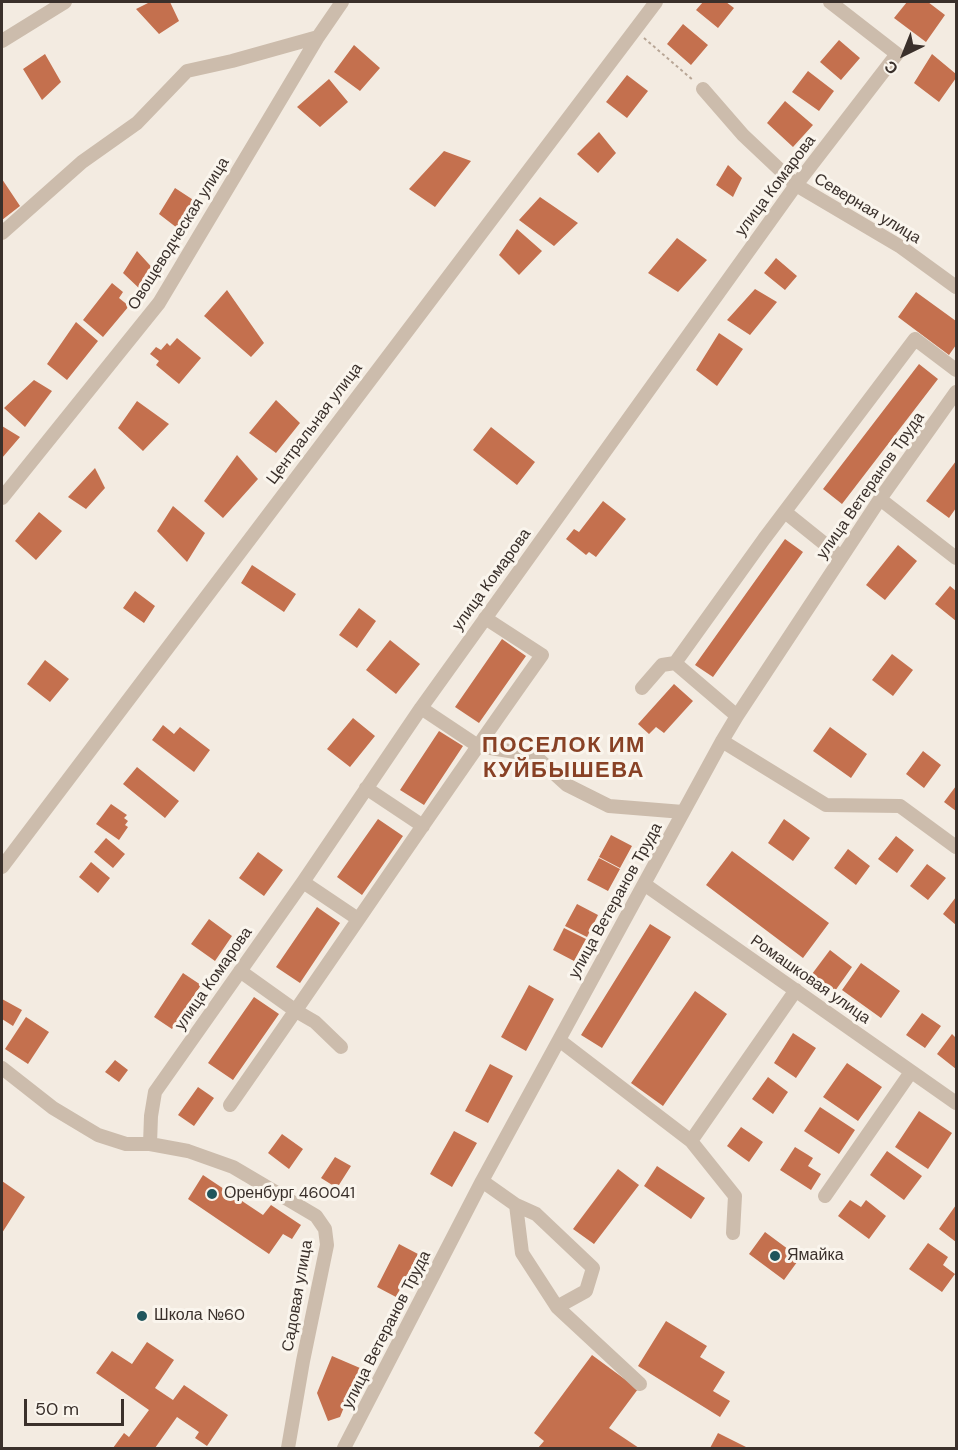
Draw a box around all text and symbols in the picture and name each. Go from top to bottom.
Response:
north arrow [874,24,934,84]
text: С [880,56,903,79]
street label: улица Комарова [732,132,820,240]
street label: Овощеводческая улица [124,154,234,314]
street label: Северная улица [810,170,924,248]
street label: Центральная улица [263,360,367,488]
street label: улица Ветеранов Труда [813,409,929,563]
street label: улица Комарова [449,525,535,635]
district label: ПОСЕЛОК ИМ КУЙБЫШЕВА [482,733,646,784]
street label: улица Ветеранов Труда [565,820,667,982]
street label: улица Комарова [171,924,257,1034]
street label: Ромашковая улица [746,931,874,1029]
place label: Оренбург 460041 [224,1184,355,1204]
marker: Оренбург 460041 [205,1187,219,1201]
street label: Садовая улица [279,1239,317,1353]
place label: Ямайка [787,1246,844,1266]
street label: улица Ветеранов Труда [339,1248,435,1412]
marker: Ямайка [768,1249,782,1263]
place label: Школа №60 [154,1306,245,1326]
marker: Школа №60 [135,1309,149,1323]
scale bar [27,1387,128,1425]
text: 50 m [35,1397,79,1421]

